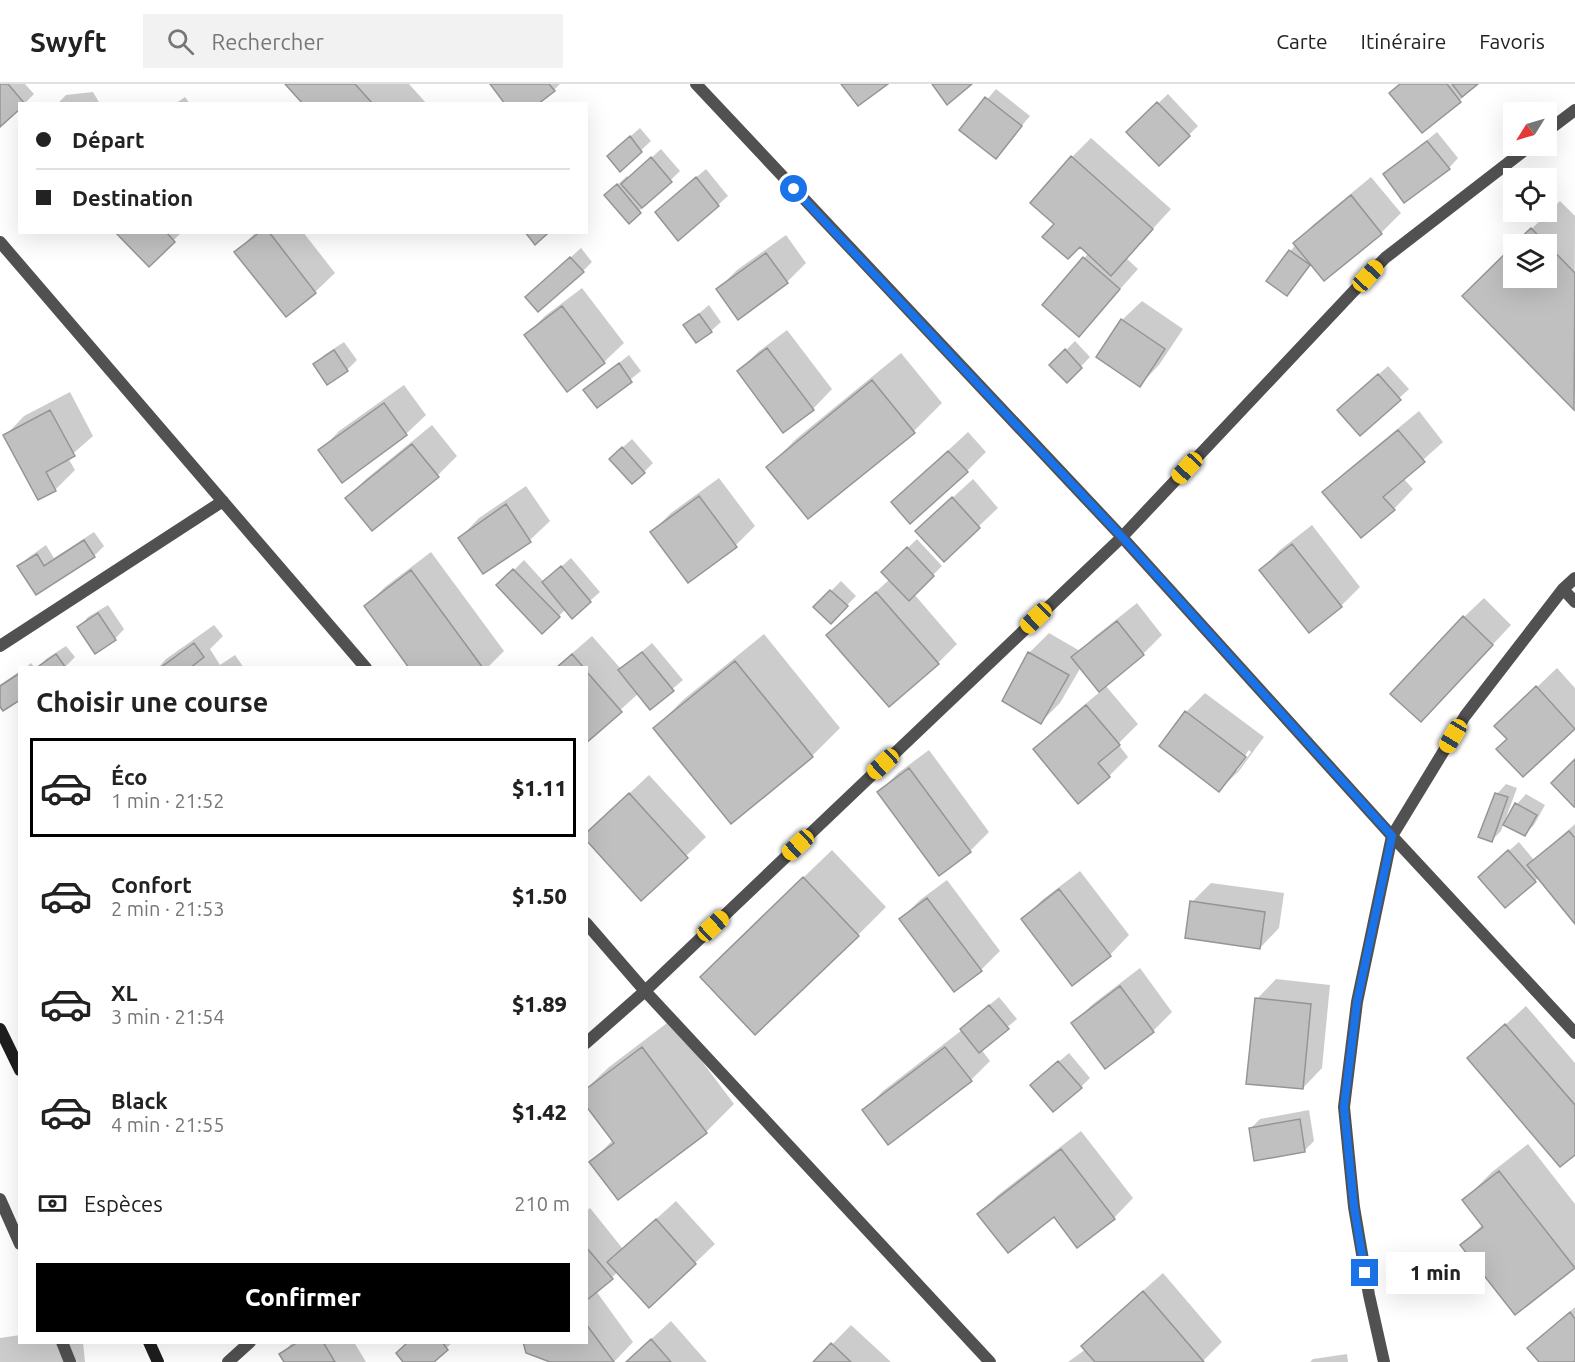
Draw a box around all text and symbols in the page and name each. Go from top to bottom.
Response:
search box [143,14,563,68]
icon: search [164,25,197,58]
text: Swyft [30,26,107,57]
text: Rechercher [212,29,324,54]
text: Carte [1276,29,1328,53]
text: Itinéraire [1361,29,1446,53]
text: Favoris [1479,29,1545,53]
north arrow [1503,102,1557,156]
map controls [1503,102,1557,288]
text: Départ [72,127,144,152]
button: locate [1503,168,1557,222]
route start [780,175,807,202]
text: Destination [72,185,193,210]
button: layers [1503,234,1557,288]
car [1349,257,1387,295]
car [1168,449,1206,487]
car [1017,599,1055,637]
text: Choisir une course [36,687,268,717]
car [1436,716,1470,756]
car [864,745,902,783]
icon: car [39,761,93,815]
text: Éco [111,764,148,789]
text: $1.11 [512,775,567,800]
text: 1 min · 21:52 [111,789,225,812]
car [779,826,817,864]
icon: car [39,869,93,923]
text: Confort [111,872,192,897]
text: $1.50 [512,883,567,908]
text: 2 min · 21:53 [111,897,225,920]
car [694,907,732,945]
icon: car [39,977,93,1031]
text: XL [111,980,138,1005]
text: $1.89 [512,991,567,1016]
text: 3 min · 21:54 [111,1005,225,1028]
icon: car [39,1085,93,1139]
text: Black [111,1088,168,1113]
text: $1.42 [512,1099,567,1124]
text: 4 min · 21:55 [111,1113,225,1136]
icon: cash [36,1187,69,1220]
text: Espèces [84,1191,163,1216]
text: 210 m [514,1192,570,1215]
callout: 1 min [1386,1252,1485,1294]
route end [1351,1259,1378,1286]
text: 1 min [1410,1261,1461,1284]
button: Confirmer [36,1263,570,1332]

